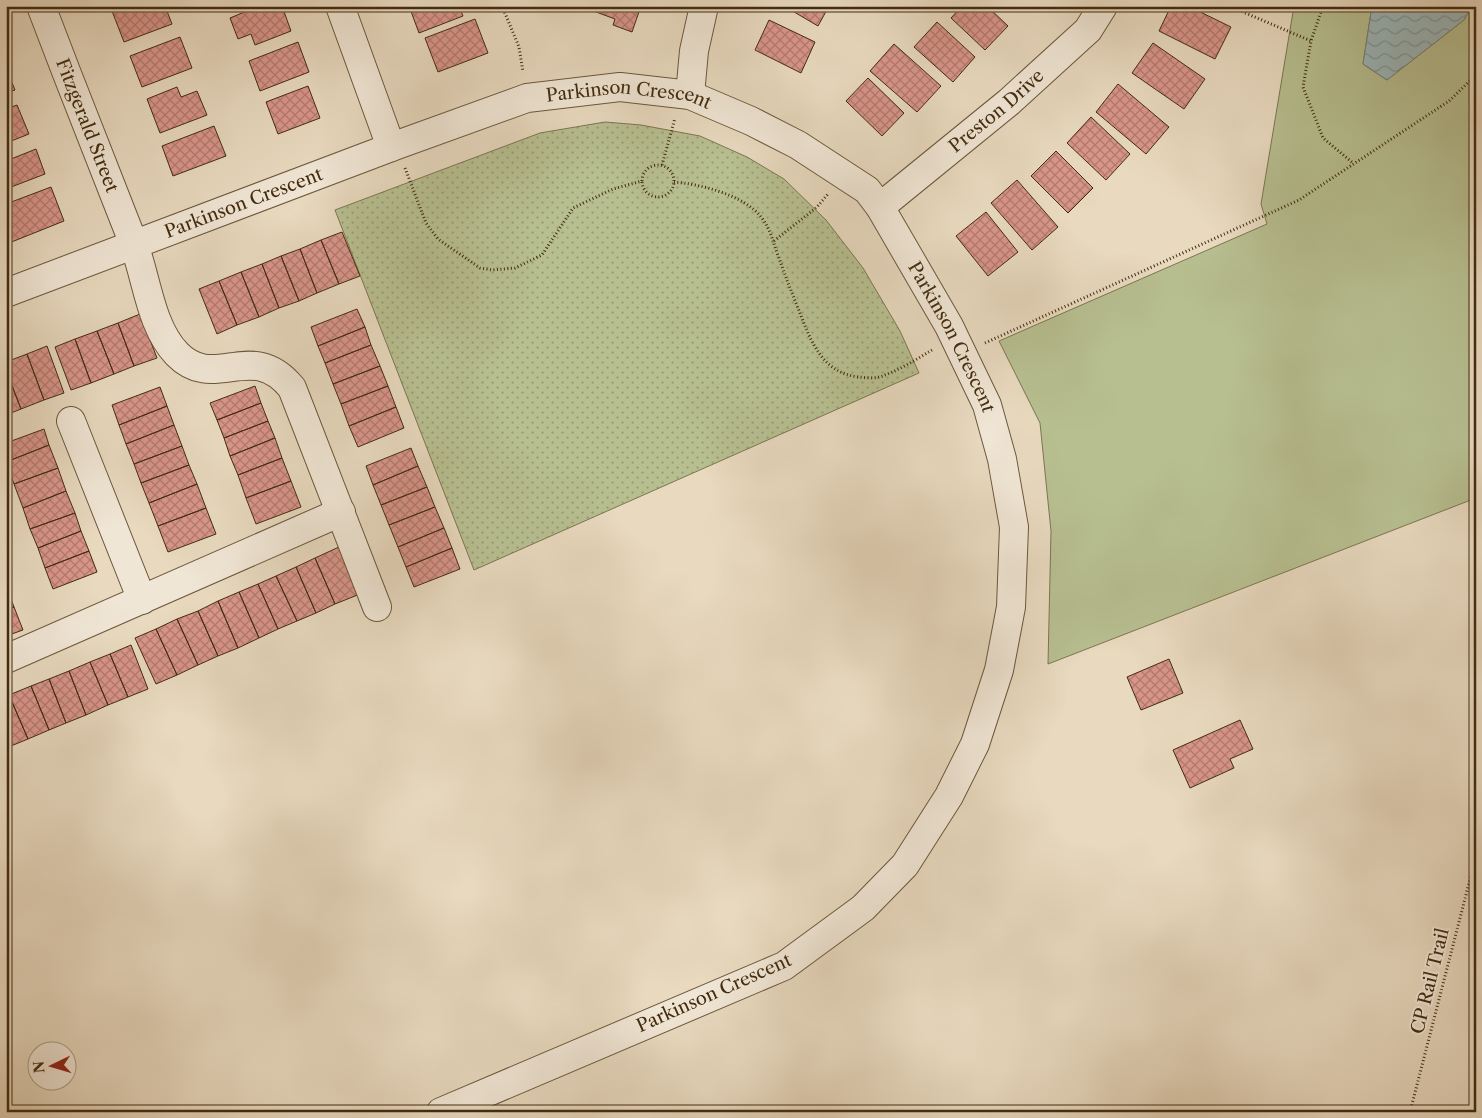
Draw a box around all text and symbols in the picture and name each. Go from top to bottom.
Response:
street label: Fitzgerald Street [51,55,123,196]
street label: Preston Drive [945,65,1048,157]
street label: Parkinson Crescent [545,76,715,114]
street label: Parkinson Crescent [161,163,326,243]
street label: Parkinson Crescent [903,258,1000,415]
street label: CP Rail Trail [1406,926,1454,1036]
street label: Parkinson Crescent [633,949,795,1037]
north arrow [28,1040,78,1090]
text: N [30,1060,49,1074]

